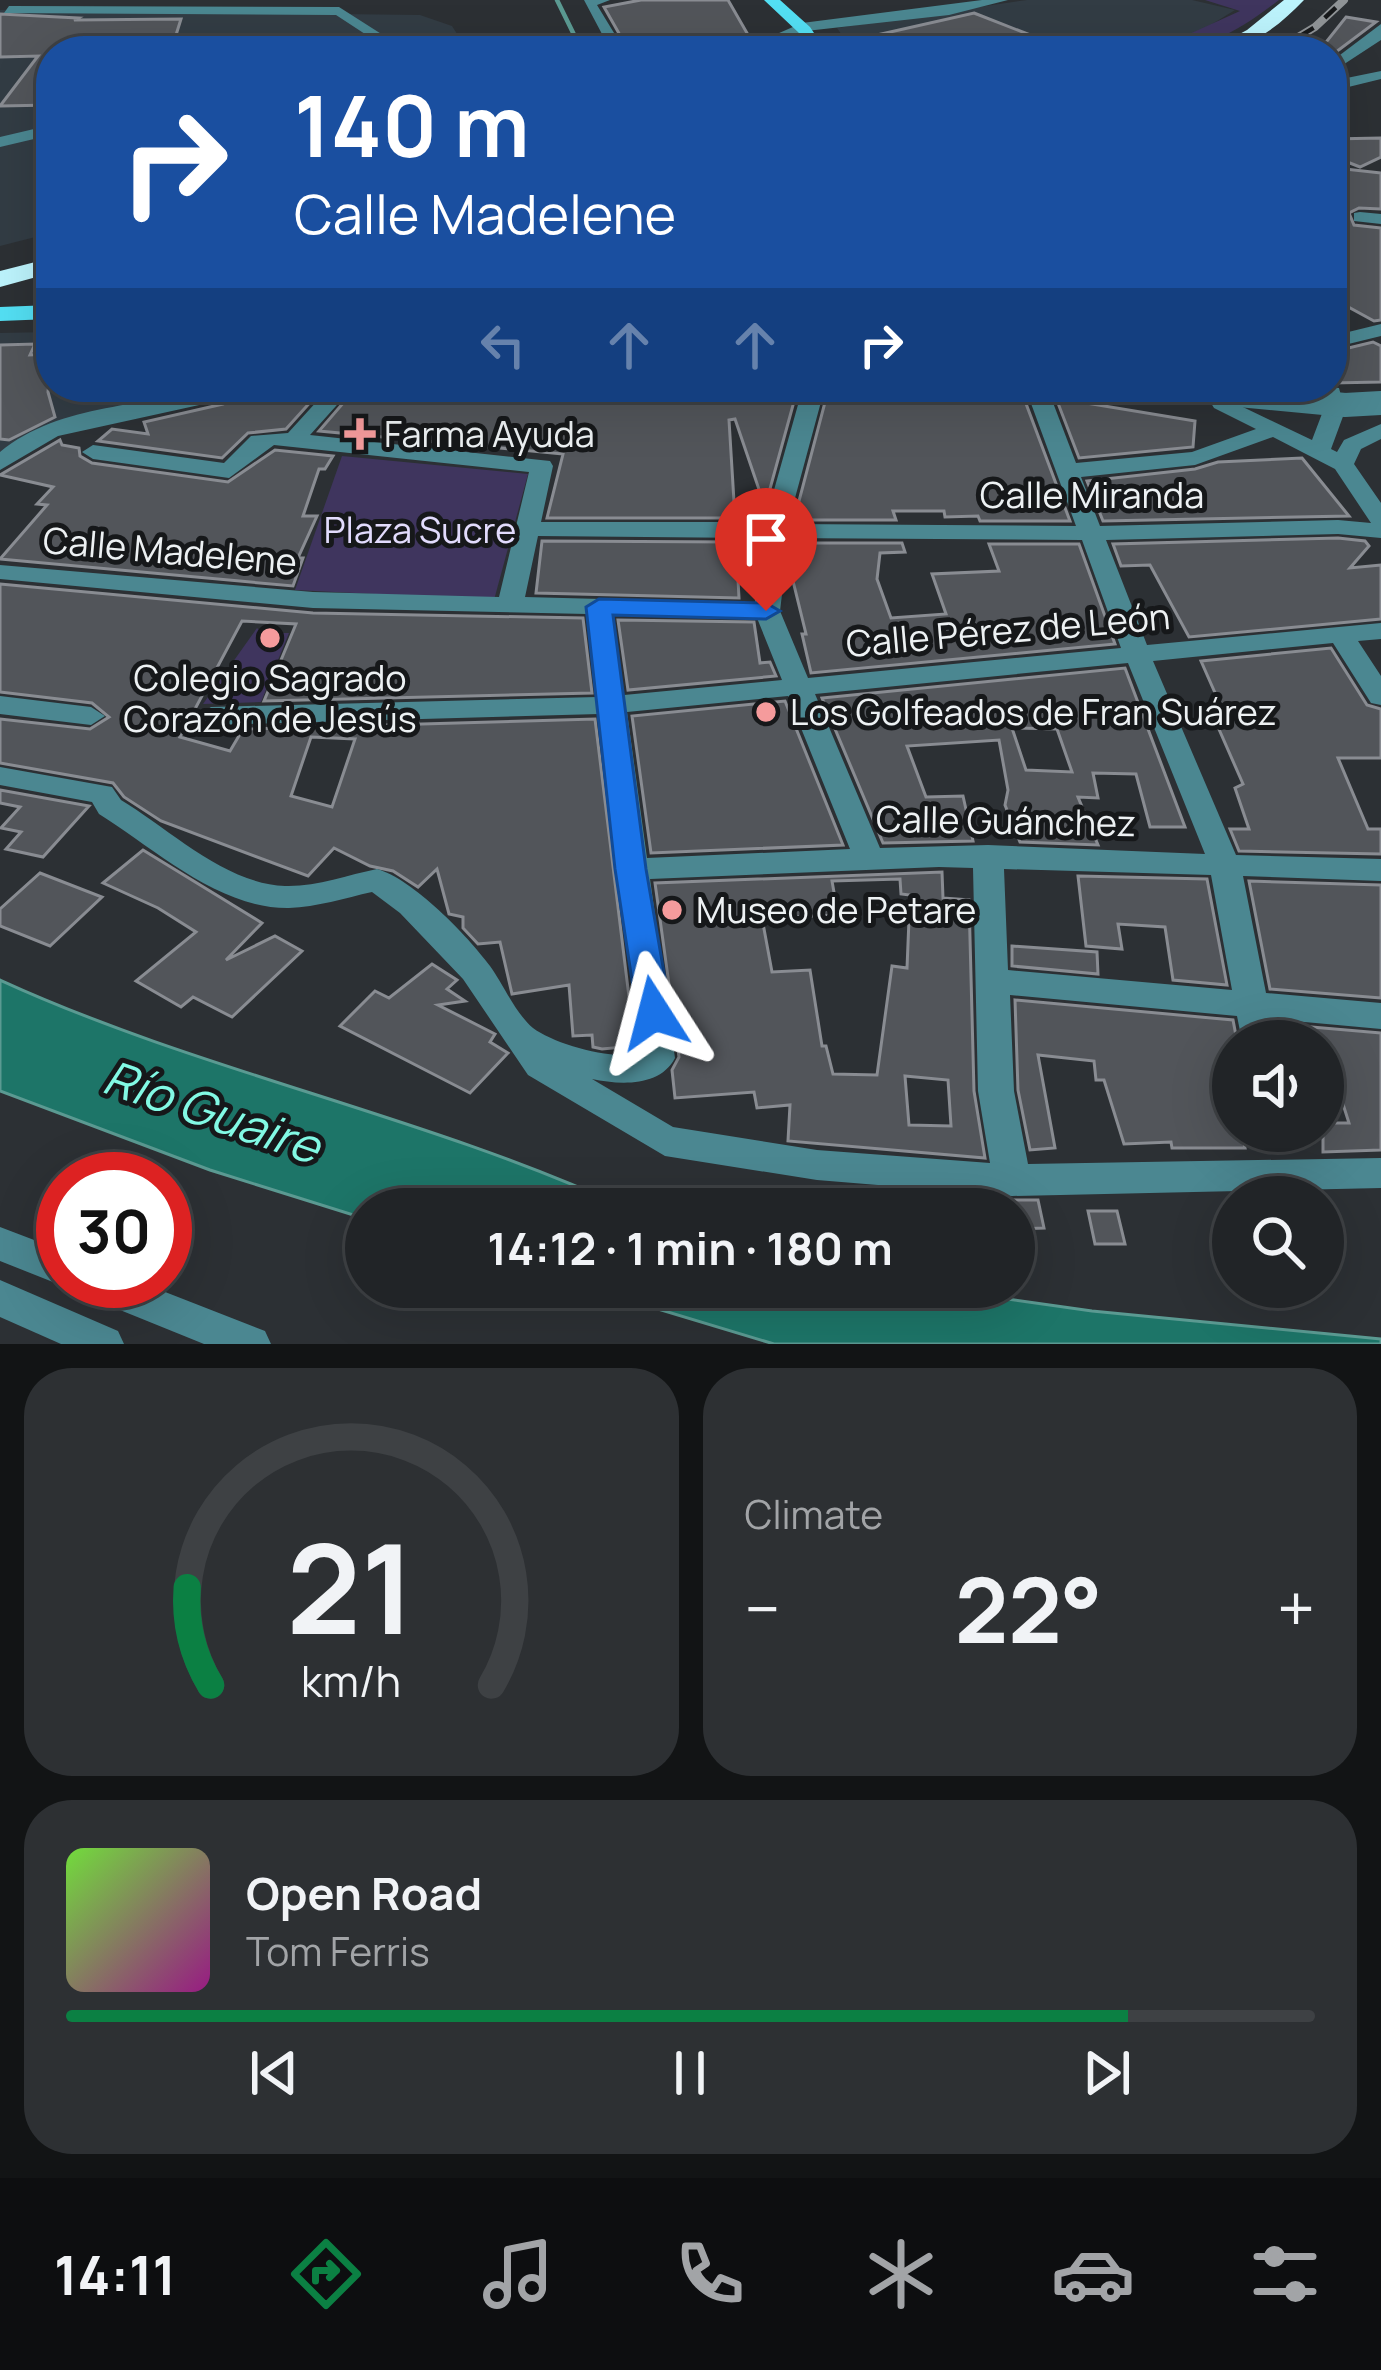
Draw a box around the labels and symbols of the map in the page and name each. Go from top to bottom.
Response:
place label: Farma Ayuda [384,409,595,458]
marker: Farma Ayuda [347,421,373,447]
street label: Calle Miranda [980,470,1204,519]
pin [715,488,817,611]
park label: Plaza Sucre [324,505,516,554]
street label: Calle Madelene [41,515,299,586]
street label: Calle Pérez de León [844,591,1172,668]
marker: Colegio Sagrado Corazón de Jesús [257,625,283,651]
place label: Colegio Sagrado Corazón de Jesús [123,653,417,743]
place label: Los Golfeados de Fran Suárez [790,687,1277,736]
marker: Los Golfeados de Fran Suárez [753,699,779,725]
street label: Calle Guánchez [875,794,1137,847]
place label: Museo de Petare [696,885,976,934]
marker: Museo de Petare [659,897,685,923]
position arrow [591,950,717,1076]
water label: Río Guaire [96,1043,332,1179]
speed limit sign: 30 [36,1152,192,1308]

